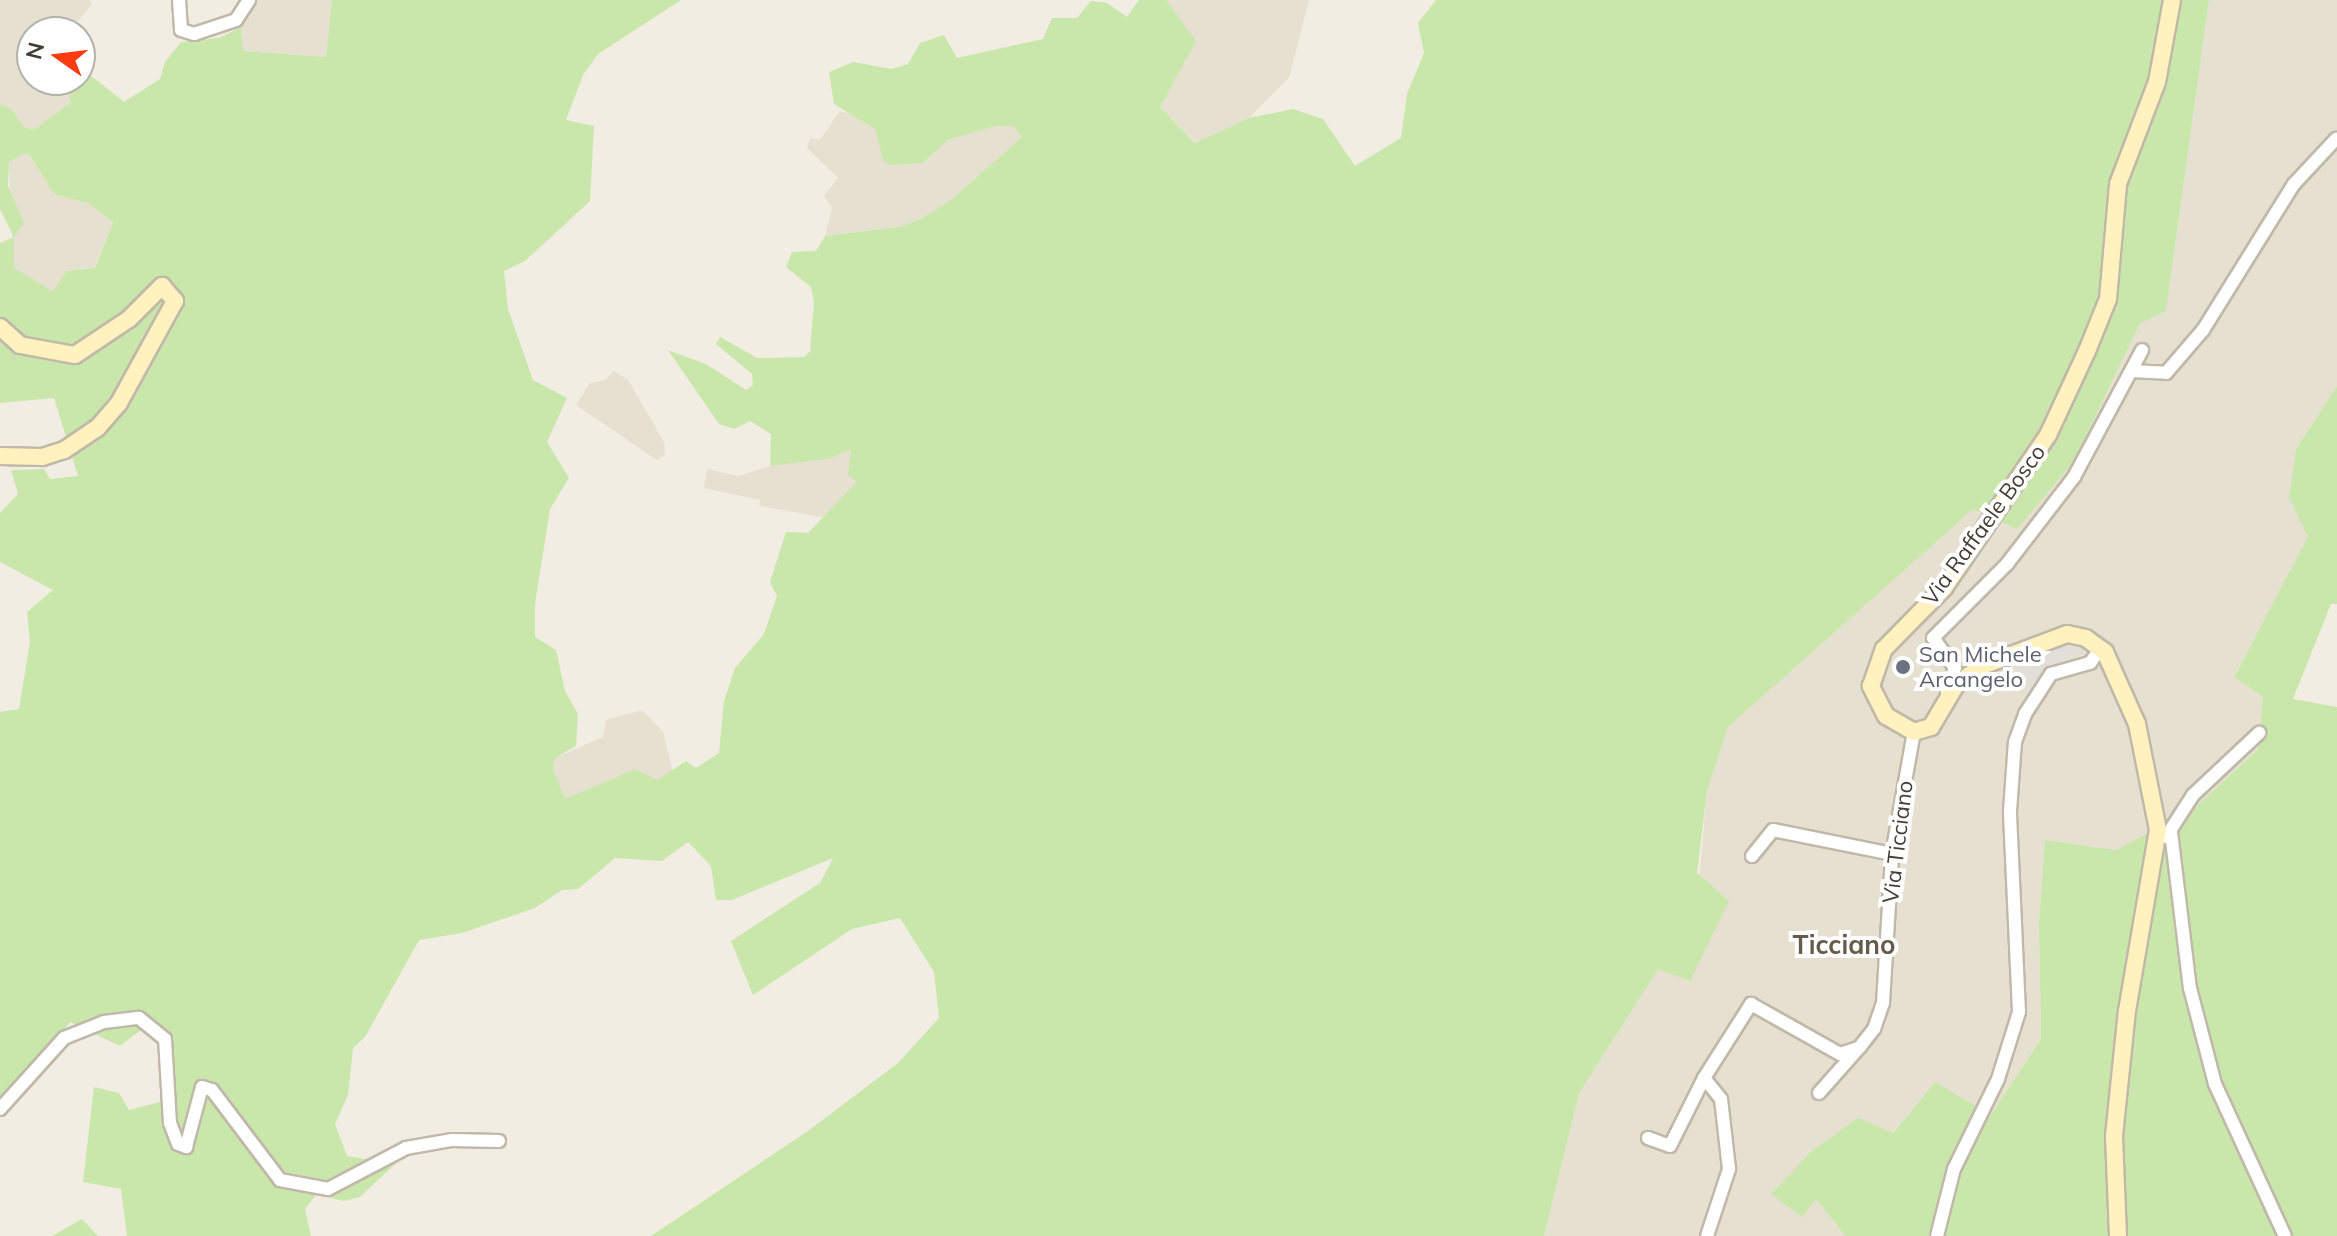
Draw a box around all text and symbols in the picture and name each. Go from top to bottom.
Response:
north arrow [16,16,96,96]
text: N [19,39,50,62]
street label: Via Raffaele Bosco [1917,440,2051,610]
place label: San Michele Arcangelo [1919,641,2042,692]
marker: San Michele Arcangelo [1894,658,1912,676]
street label: Via Ticciano [1877,779,1919,905]
district label: Ticciano [1793,929,1895,961]

